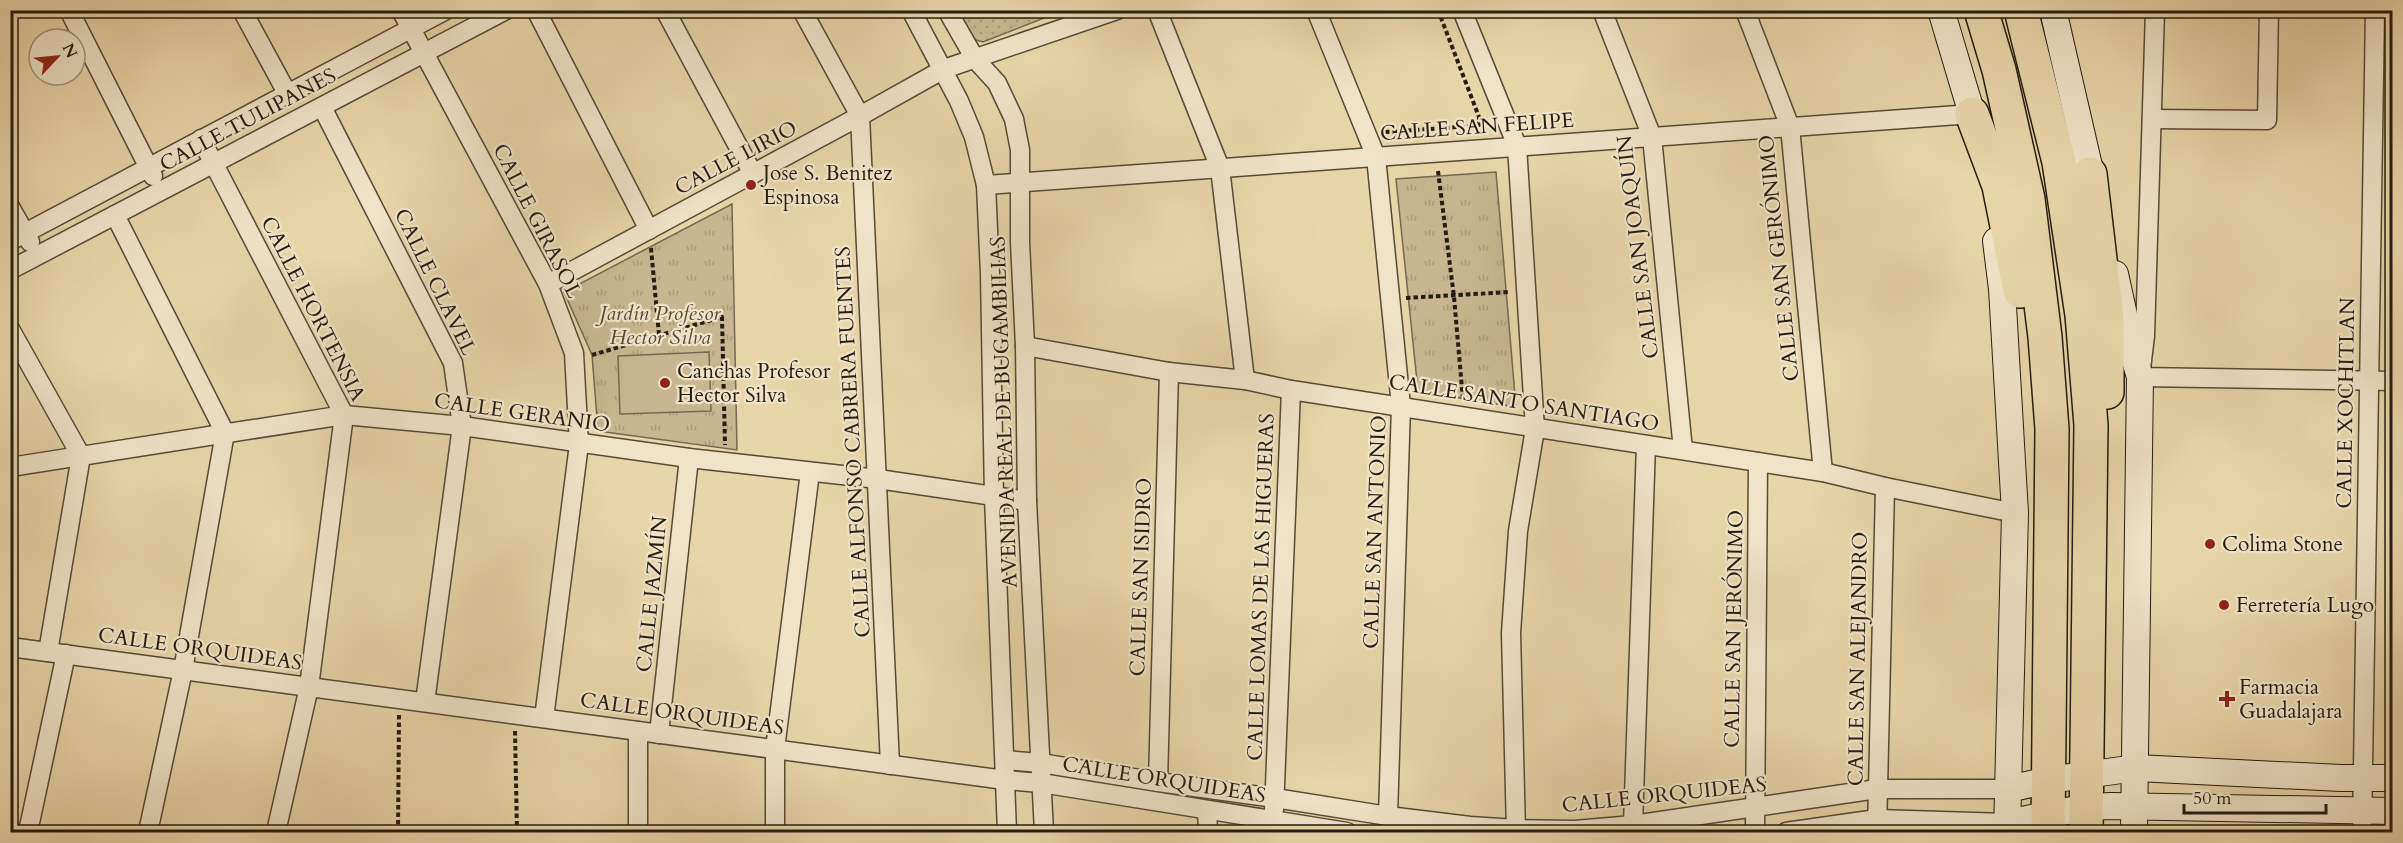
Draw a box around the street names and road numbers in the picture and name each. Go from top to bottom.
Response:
street label: CALLE TULIPANES [155,61,341,179]
street label: CALLE SAN FELIPE [1379,106,1575,148]
street label: CALLE LIRIO [670,114,802,202]
street label: CALLE SAN GERÓNIMO [1751,133,1806,383]
street label: CALLE SAN JOAQUÍN [1610,134,1666,360]
street label: CALLE GIRASOL [486,139,589,303]
street label: CALLE CLAVEL [387,204,483,360]
street label: CALLE HORTENSIA [254,211,372,407]
street label: AVENIDA REAL DE BUGAMBILIAS [983,236,1025,588]
street label: CALLE ALFONSO CABRERA FUENTES [828,246,878,638]
street label: CALLE XOCHITLAN [2330,297,2362,509]
street label: CALLE SANTO SANTIAGO [1387,367,1661,439]
street label: CALLE GERANIO [432,386,612,440]
street label: CALLE LOMAS DE LAS HIGUERAS [1240,413,1282,761]
street label: CALLE SAN ANTONIO [1356,415,1394,649]
street label: CALLE SAN ISIDRO [1123,477,1159,677]
street label: CALLE SAN JERÓNIMO [1716,510,1751,748]
street label: CALLE JAZMÍN [629,514,675,674]
street label: CALLE SAN ALEJANDRO [1841,532,1875,786]
street label: CALLE ORQUIDEAS [96,620,304,678]
street label: CALLE ORQUIDEAS [578,685,786,743]
street label: CALLE ORQUIDEAS [1060,750,1268,810]
street label: CALLE ORQUIDEAS [1560,770,1768,820]

